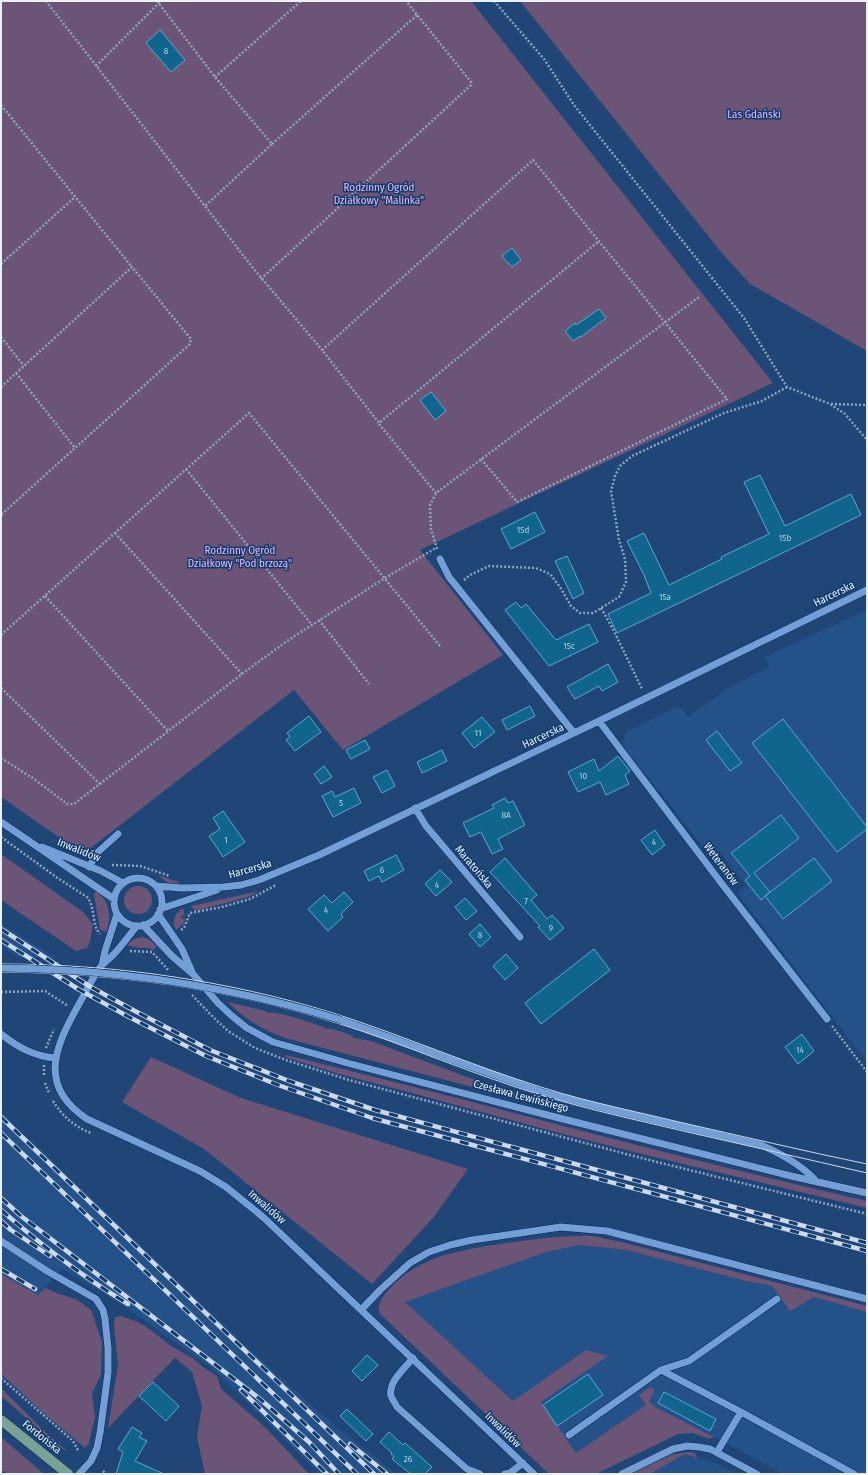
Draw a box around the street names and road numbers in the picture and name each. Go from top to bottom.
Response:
street label: Harcerska [811,578,857,610]
street label: Harcerska [520,721,566,751]
street label: Inwalidów [55,835,103,865]
street label: Weteranów [701,840,741,888]
street label: Maratońska [452,843,496,891]
street label: Harcerska [227,857,273,881]
street label: Czesława Lewińskiego [472,1077,570,1115]
street label: Inwalidów [246,1187,288,1227]
street label: Inwalidów [482,1409,524,1451]
street label: Fordońska [20,1417,64,1457]

